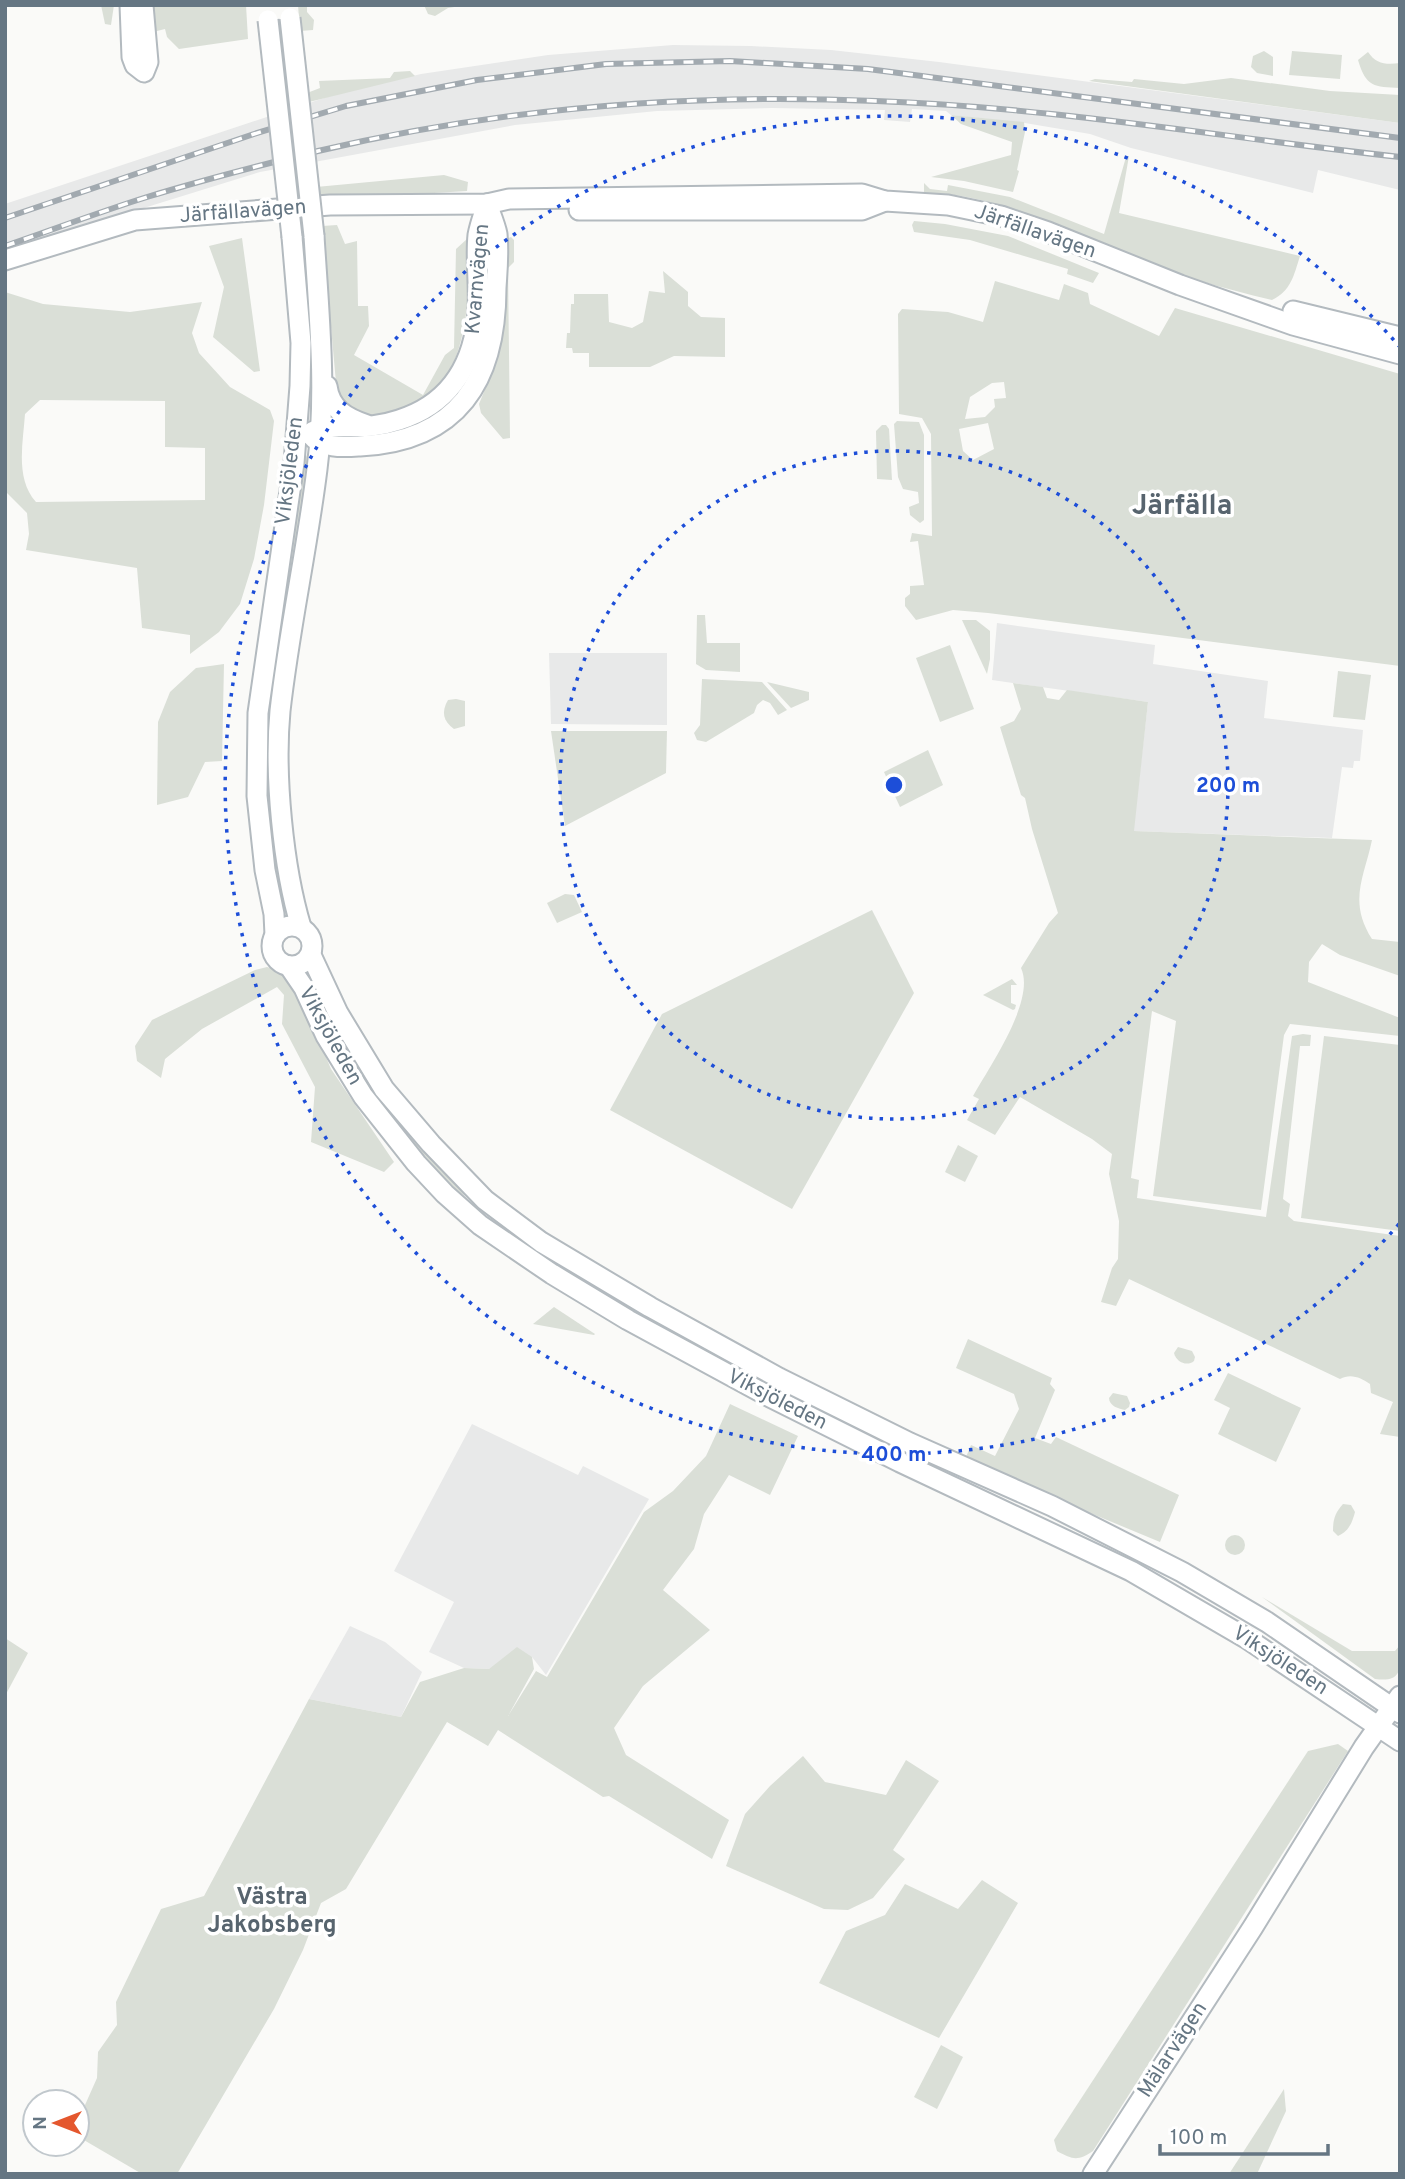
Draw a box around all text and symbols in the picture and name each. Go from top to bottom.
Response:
street label: Järfällavägen [179,194,307,230]
street label: Järfällavägen [970,199,1100,265]
street label: Kvarnvägen [460,223,496,335]
street label: Viksjöleden [270,415,310,527]
district label: Järfälla [1132,489,1232,525]
centre of rings [882,773,906,797]
text: 200 m [1196,773,1260,800]
street label: Viksjöleden [292,982,368,1090]
street label: Viksjöleden [722,1363,832,1437]
text: 400 m [862,1442,926,1469]
street label: Viksjöleden [1227,1620,1333,1702]
district label: Västra Jakobsberg [207,1883,337,1941]
street label: Mälarvägen [1132,1997,1214,2103]
north arrow [21,2088,91,2158]
scale bar [1160,2112,1328,2156]
text: N [29,2116,53,2130]
text: 100 m [1170,2125,1227,2152]

